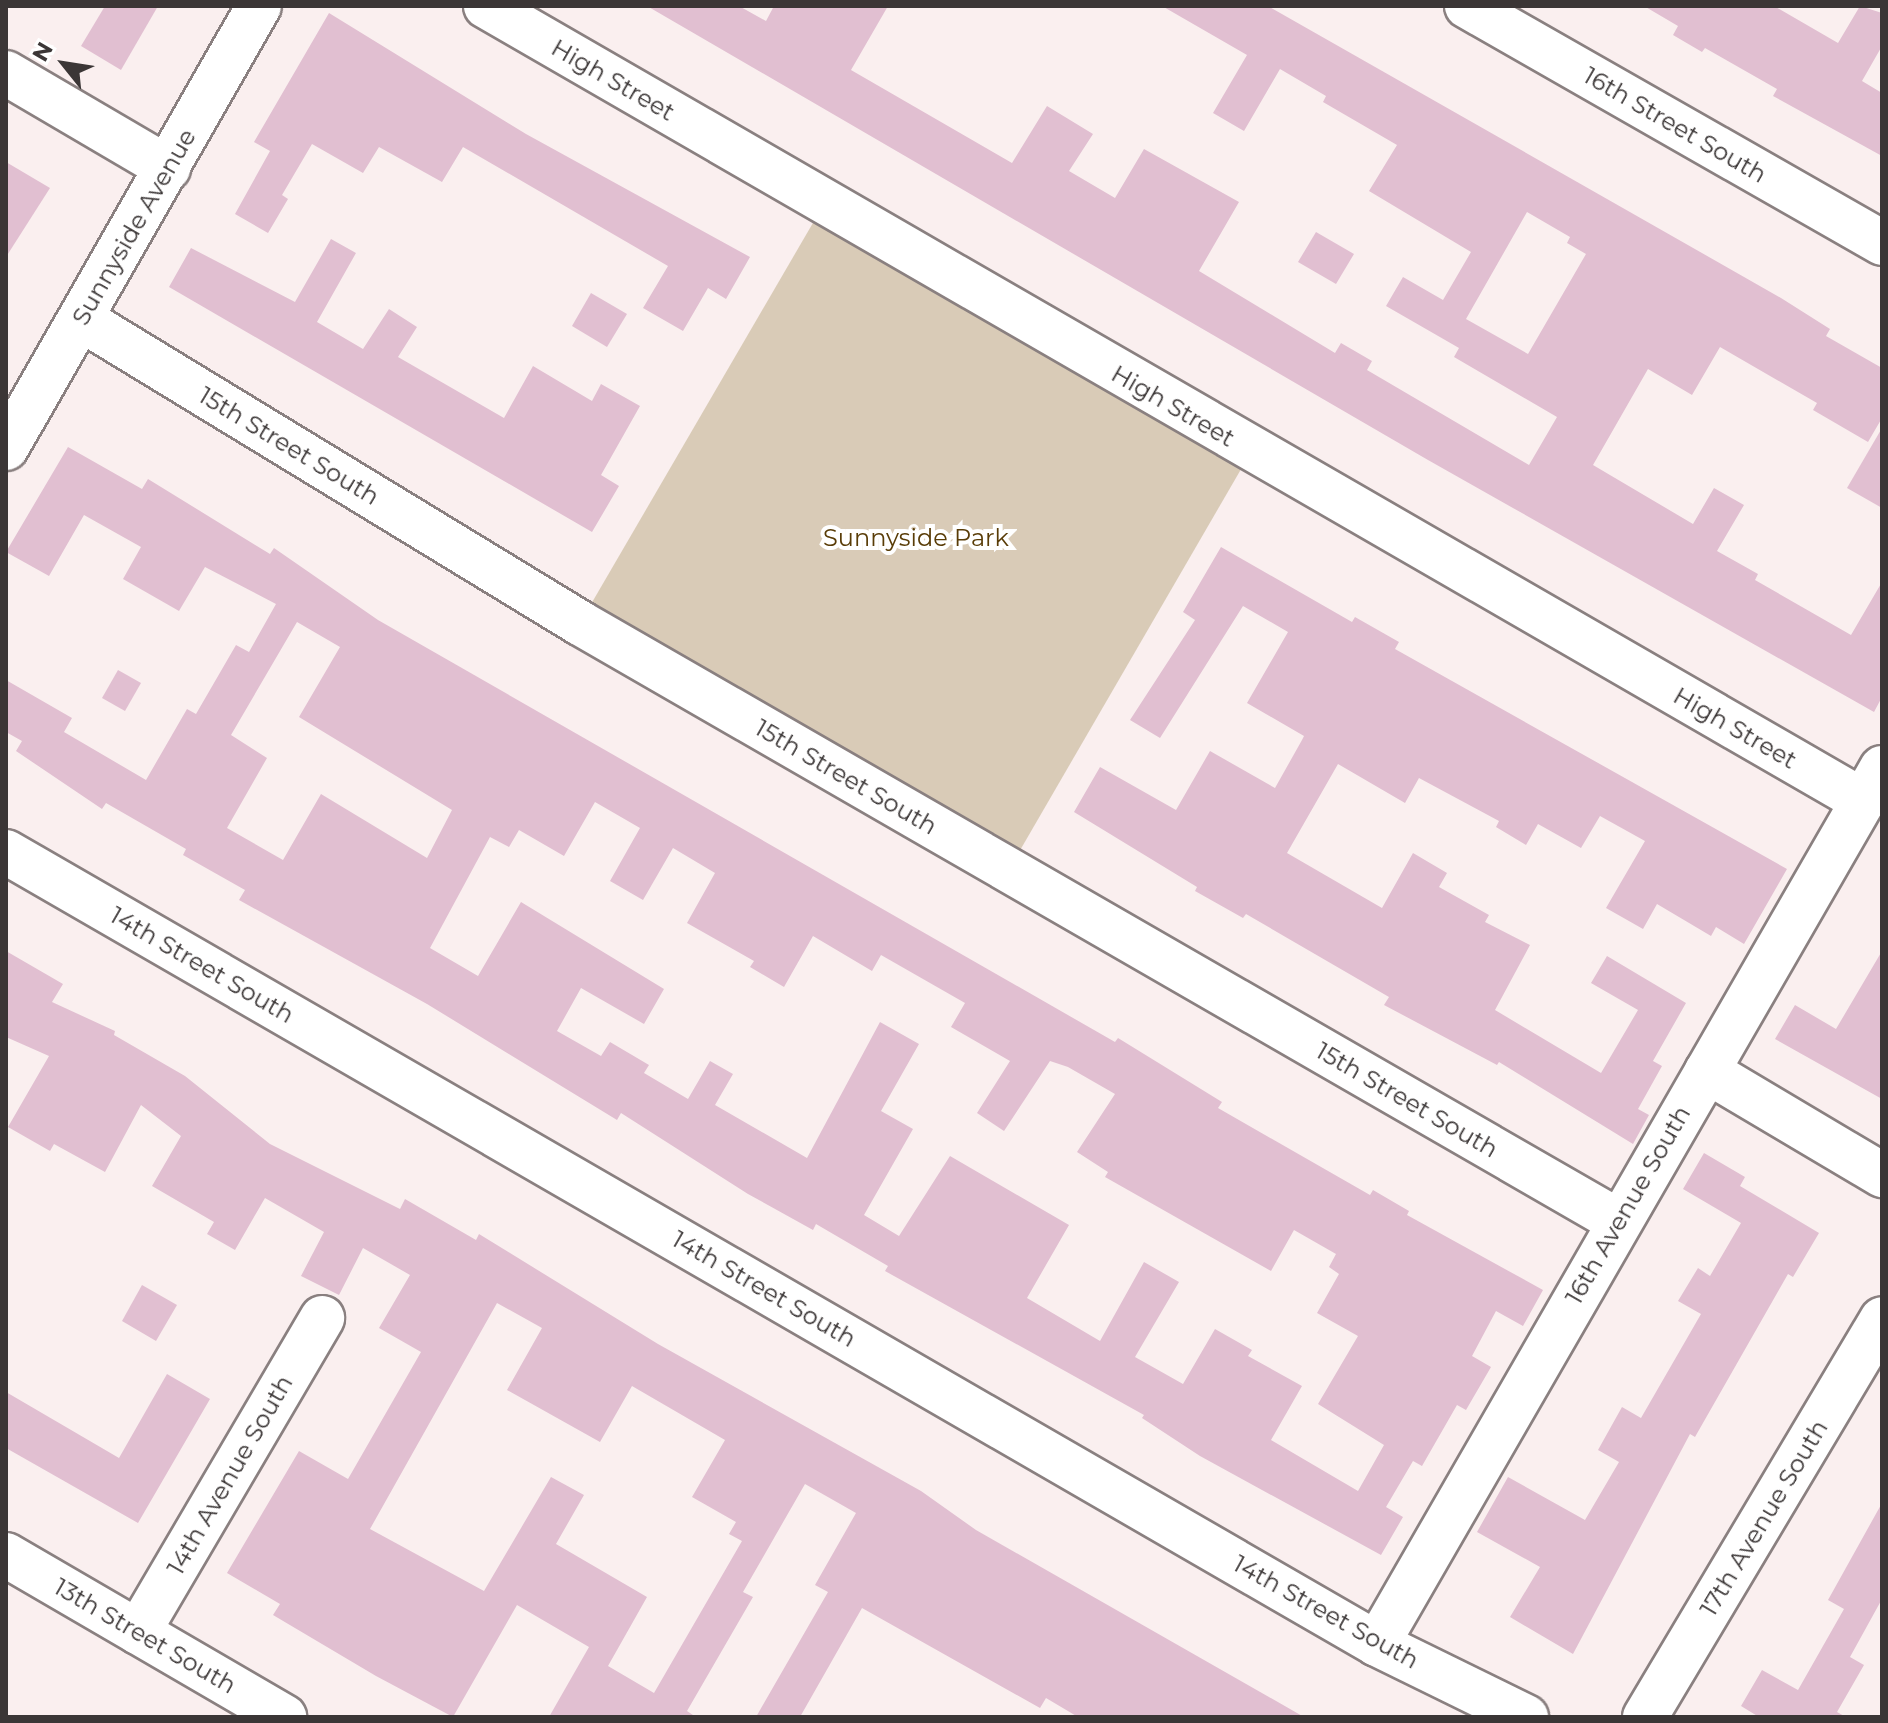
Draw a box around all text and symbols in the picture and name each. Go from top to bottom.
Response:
north arrow [24,24,104,104]
street label: High Street [546,33,680,127]
text: N [27,37,59,66]
street label: 16th Street South [1578,61,1772,189]
street label: Sunnyside Avenue [66,124,202,330]
street label: High Street [1106,359,1240,453]
street label: 15th Street South [194,381,384,511]
park label: Sunnyside Park [823,524,1009,552]
street label: High Street [1668,681,1802,775]
street label: 15th Street South [750,713,942,841]
street label: 14th Street South [105,901,299,1029]
street label: 15th Street South [1311,1036,1503,1164]
street label: 16th Avenue South [1559,1101,1697,1309]
street label: 14th Street South [667,1225,861,1353]
street label: 14th Avenue South [161,1370,299,1580]
street label: 17th Avenue South [1694,1415,1834,1621]
street label: 14th Street South [1228,1549,1424,1675]
street label: 13th Street South [49,1572,241,1700]

